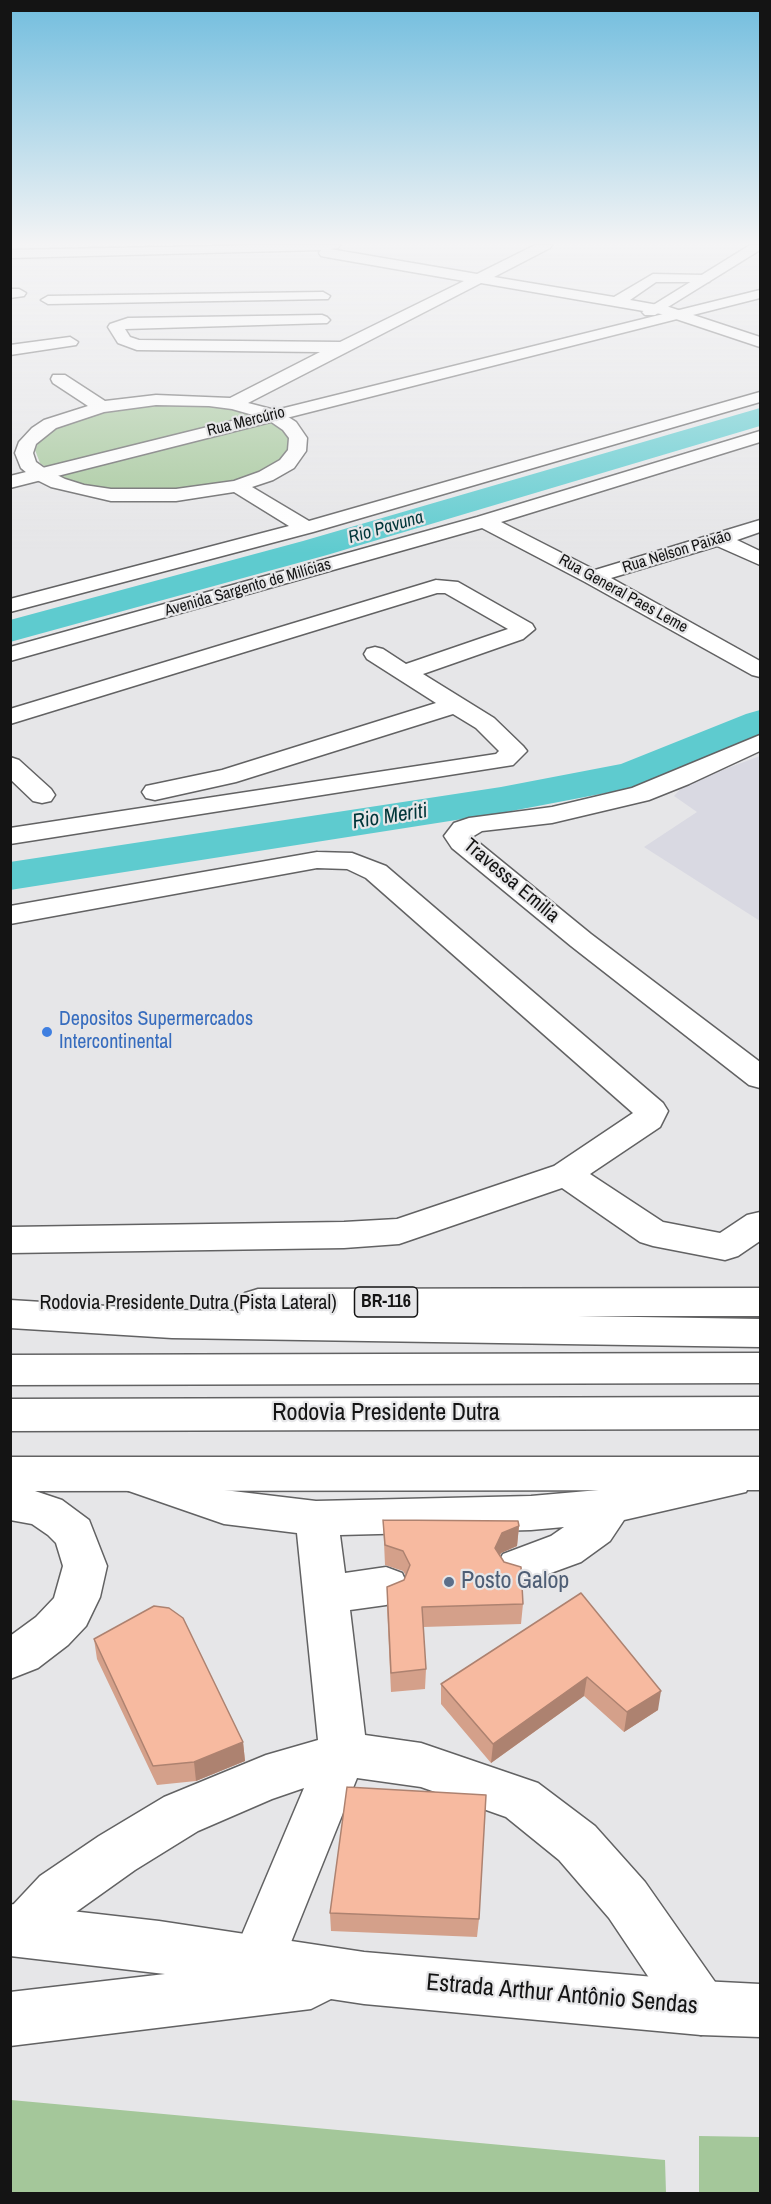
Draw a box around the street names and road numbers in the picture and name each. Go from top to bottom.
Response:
street label: Rua Mercúrio [205,403,287,441]
street label: Rua Nelson Paixão [620,526,734,578]
street label: Rua General Paes Leme [555,551,691,637]
street label: Avenida Sargento de Milícias [163,555,333,621]
street label: Travessa Emilia [458,834,564,928]
road number: BR-116 [354,1287,418,1317]
street label: Rodovia Presidente Dutra (Pista Lateral) [39,1292,337,1316]
street label: Rodovia Presidente Dutra [272,1400,500,1428]
street label: Estrada Arthur Antônio Sendas [425,1969,699,2021]

